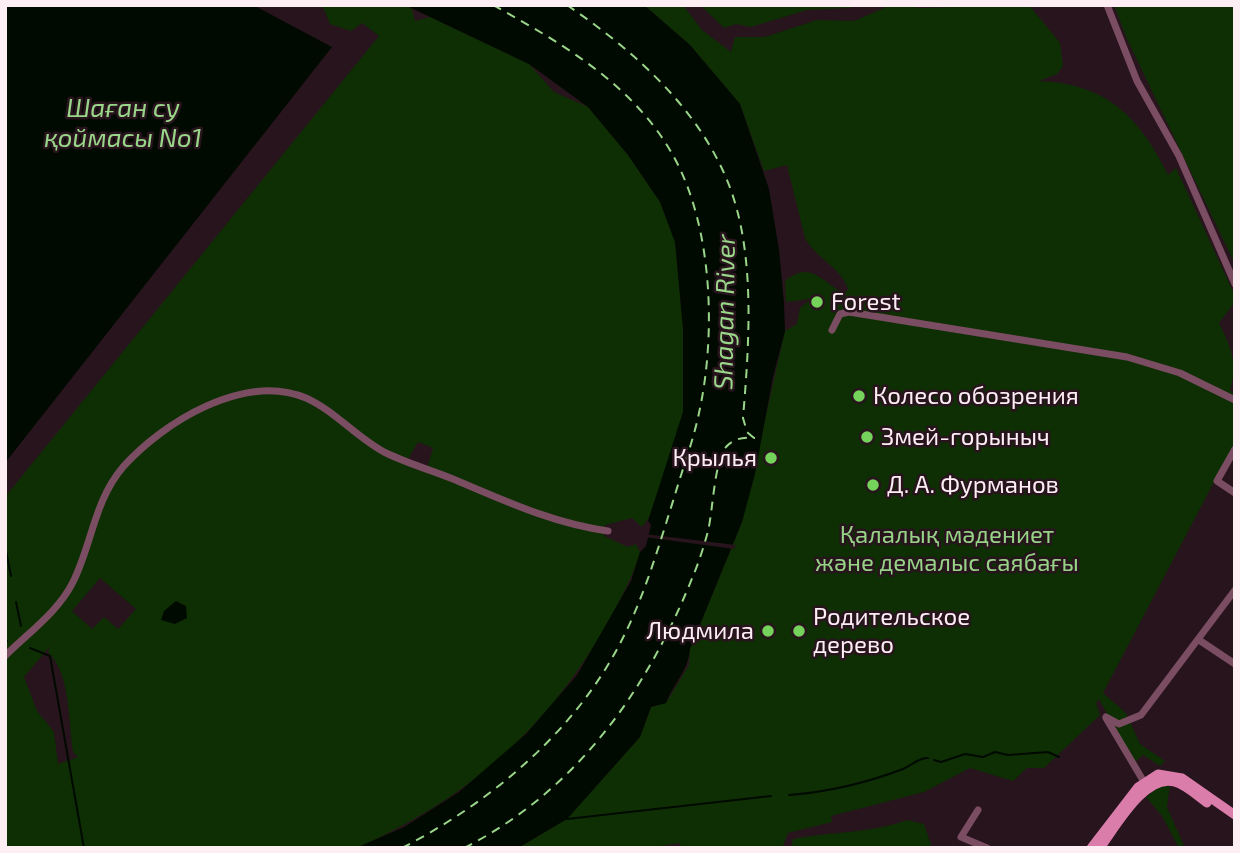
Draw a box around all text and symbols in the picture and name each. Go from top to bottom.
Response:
water label: Шаған су қоймасы No1 [44,92,202,154]
water label: Shagan River [708,234,742,390]
place label: Forest [831,288,901,316]
marker: Forest [809,294,825,310]
place label: Колесо обозрения [873,382,1079,410]
marker: Колесо обозрения [851,388,867,404]
place label: Змей-горыныч [881,423,1050,451]
marker: Змей-горыныч [859,429,875,445]
place label: Крылья [672,444,757,472]
marker: Крылья [763,450,779,466]
place label: Д. А. Фурманов [887,471,1059,499]
marker: Д. А. Фурманов [865,477,881,493]
park label: Қалалық мәдениет және демалыс саябағы [815,521,1079,577]
place label: Родительское дерево [813,603,970,659]
place label: Людмила [646,617,754,645]
marker: Людмила [760,623,776,639]
marker: Родительское дерево [791,623,807,639]

